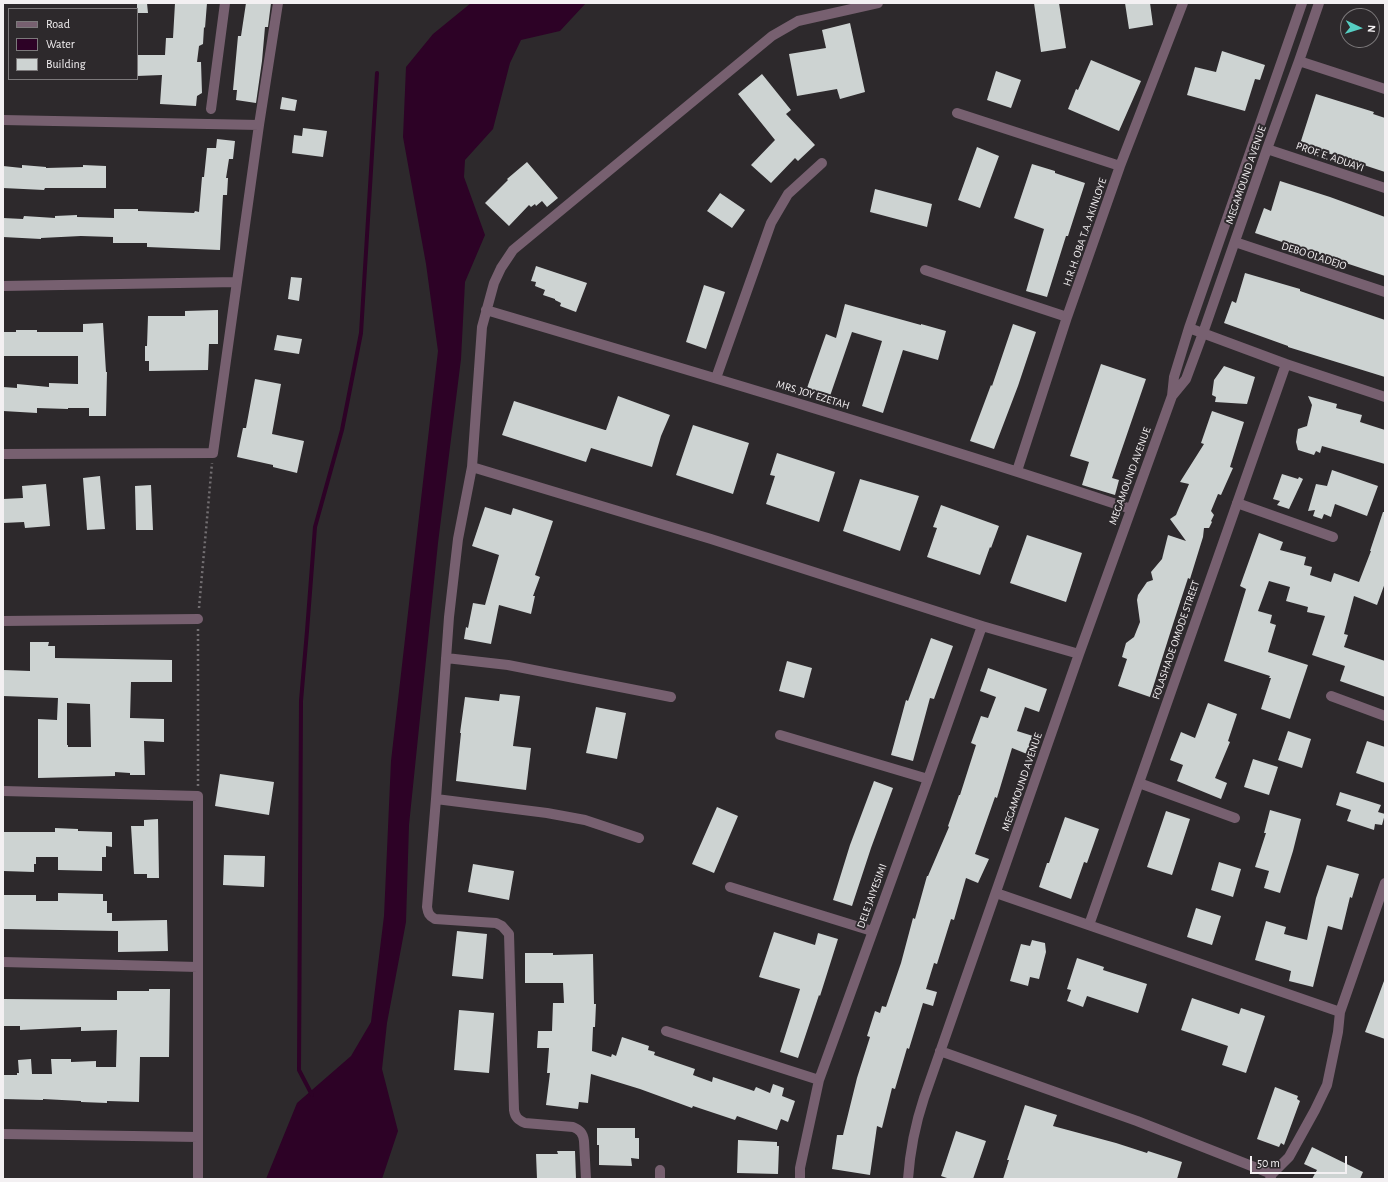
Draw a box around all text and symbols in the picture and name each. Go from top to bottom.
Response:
legend [8,8,138,80]
north arrow [1340,8,1380,48]
text: Road [46,18,70,30]
text: N [1366,25,1377,33]
text: Water [46,38,75,50]
text: Building [46,58,86,70]
street label: MEGAMOUND AVENUE [1223,124,1269,226]
street label: PROF. E. ADUAYI [1294,139,1366,175]
street label: H.R.H. OBA T.A. AKINLOYE [1060,176,1110,288]
street label: DEBO OLADEJO [1280,239,1348,273]
street label: MRS. JOY EZETAH [775,378,851,412]
street label: MEGAMOUND AVENUE [1106,425,1154,527]
street label: FOLASHADE OMODE STREET [1149,579,1203,701]
street label: MEGAMOUND AVENUE [999,731,1045,833]
street label: DELE JAIYESIMI [854,862,890,930]
scale bar [1252,1148,1349,1174]
text: 50 m [1257,1157,1280,1169]

